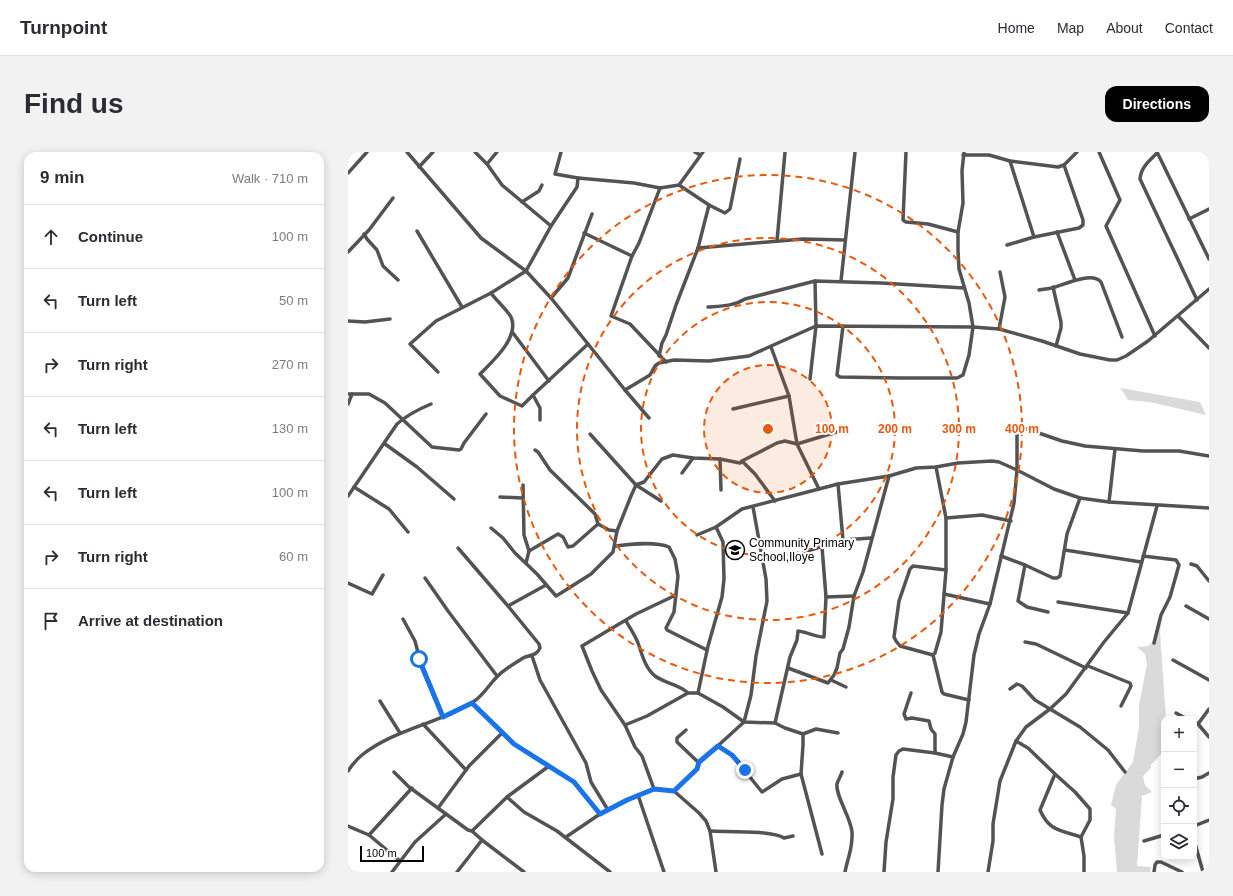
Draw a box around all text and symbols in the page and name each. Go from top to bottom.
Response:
text: Turnpoint [20,17,107,38]
text: Home [998,20,1035,36]
text: Map [1057,20,1084,36]
text: About [1106,20,1143,36]
text: Contact [1165,20,1213,36]
button: Directions [1105,86,1209,122]
text: Find us [24,88,124,119]
text: 9 min [40,168,84,187]
text: Walk · 710 m [232,171,308,186]
icon: ahead [40,226,62,248]
text: Continue [78,228,143,245]
text: 100 m [272,229,308,244]
icon: left [40,290,62,312]
text: Turn left [78,292,137,309]
text: 50 m [279,293,308,308]
icon: right [40,354,62,376]
text: Turn right [78,356,148,373]
text: 270 m [272,357,308,372]
icon: left [40,418,62,440]
text: Turn left [78,420,137,437]
text: 130 m [272,421,308,436]
centre of rings [761,422,775,436]
text: 100 m [815,422,849,436]
text: 200 m [878,422,912,436]
text: 300 m [942,422,976,436]
text: 400 m [1005,422,1039,436]
icon: left [40,482,62,504]
text: Turn left [78,484,137,501]
text: 100 m [272,485,308,500]
place label: Community Primary School,Iloye [749,536,854,564]
school or university icon: Community Primary School,Iloye [724,539,746,561]
icon: right [40,546,62,568]
text: Turn right [78,548,148,565]
text: 60 m [279,549,308,564]
icon: arrive [40,610,62,632]
text: Arrive at destination [78,612,223,629]
route start [410,650,428,668]
map controls [1161,716,1197,860]
button: + [1161,716,1197,752]
button: − [1161,752,1197,788]
route end [736,761,754,779]
button: locate [1161,788,1197,824]
button: layers [1161,824,1197,860]
scale bar [360,844,424,863]
text: 100 m [366,847,397,859]

